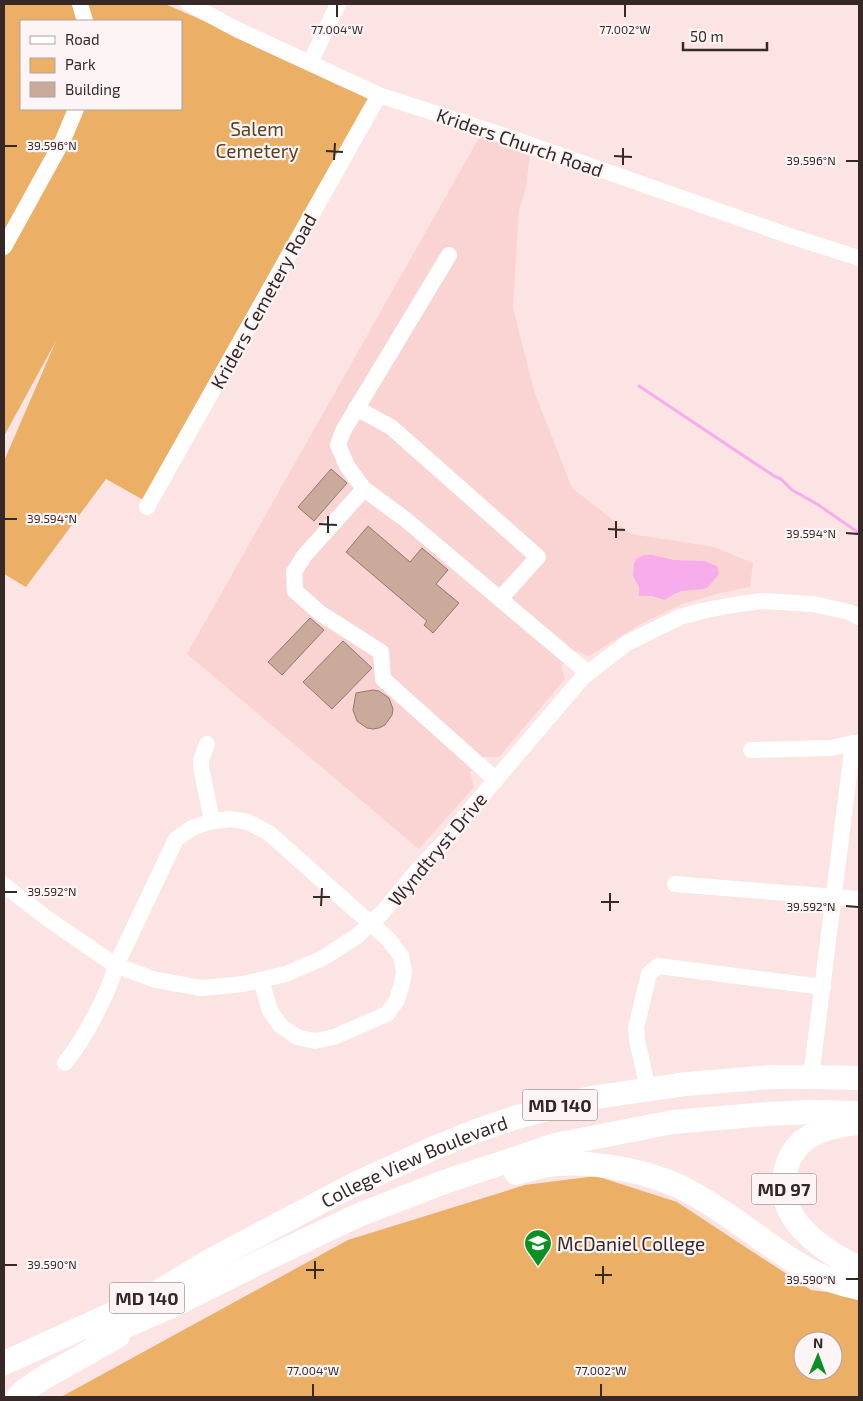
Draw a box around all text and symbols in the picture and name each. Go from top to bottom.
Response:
legend [20,20,182,110]
scale bar [683,20,767,52]
text: 77.004°W [311,22,363,36]
text: 77.002°W [599,22,651,36]
text: 50 m [690,27,724,45]
text: Road [65,30,100,48]
text: Park [65,55,96,73]
text: Building [65,80,121,98]
street label: Kriders Church Road [434,103,606,181]
park label: Salem Cemetery [216,117,299,162]
text: 39.596°N [27,138,77,152]
text: 39.596°N [786,153,836,167]
street label: Kriders Cemetery Road [205,209,321,393]
text: 39.594°N [27,511,77,525]
text: 39.594°N [786,526,836,540]
street label: Wyndtryst Drive [383,788,491,910]
text: 39.592°N [27,884,77,898]
text: 39.592°N [786,899,836,913]
road number: MD 140 [522,1090,598,1120]
street label: College View Boulevard [317,1110,510,1212]
road number: MD 97 [752,1174,816,1204]
school or university icon: McDaniel College [523,1228,553,1267]
place label: McDaniel College [557,1232,705,1255]
text: 39.590°N [27,1257,77,1271]
text: 39.590°N [786,1272,836,1286]
road number: MD 140 [110,1282,184,1314]
north arrow [793,1331,843,1381]
text: N [813,1334,823,1351]
text: 77.004°W [287,1363,339,1377]
text: 77.002°W [575,1363,627,1377]

